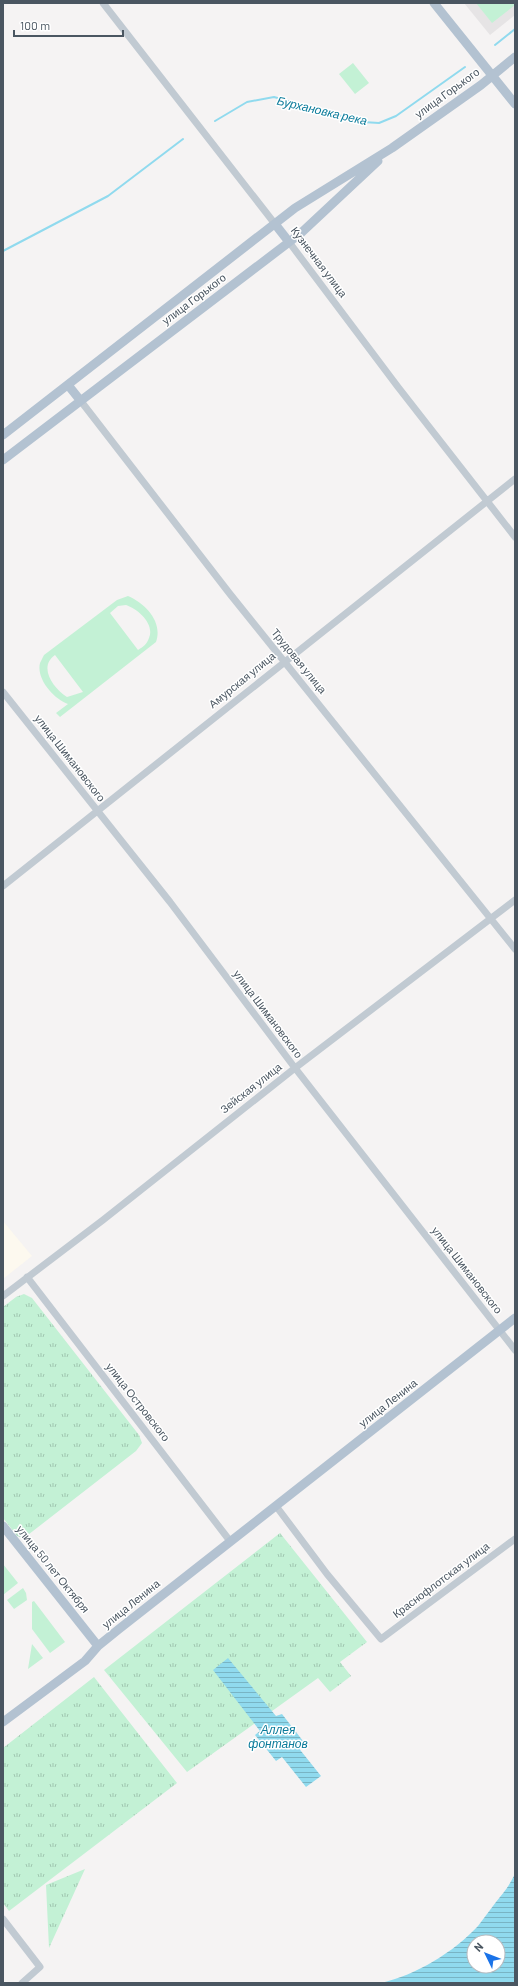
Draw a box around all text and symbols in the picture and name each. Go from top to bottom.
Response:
scale bar [14,12,123,38]
text: 100 m [20,18,50,32]
street label: улица Горького [412,65,482,120]
water label: Бурхановка река [275,93,369,128]
street label: Кузнечная улица [289,224,351,300]
street label: улица Горького [159,270,228,327]
street label: Трудовая улица [269,626,330,697]
street label: Амурская улица [206,648,278,710]
street label: улица Шимановского [32,712,108,804]
street label: улица Шимановского [231,967,306,1060]
street label: Зейская улица [218,1059,285,1116]
street label: улица Шимановского [429,1224,505,1316]
street label: улица Островского [104,1360,173,1443]
street label: улица Ленина [356,1375,420,1429]
street label: улица 50 лет Октября [14,1522,93,1615]
street label: Краснофлотская улица [390,1539,492,1620]
street label: улица Ленина [99,1576,163,1631]
water label: Аллея фонтанов [248,1722,308,1751]
north arrow [466,1934,506,1974]
text: N [471,1940,486,1954]

